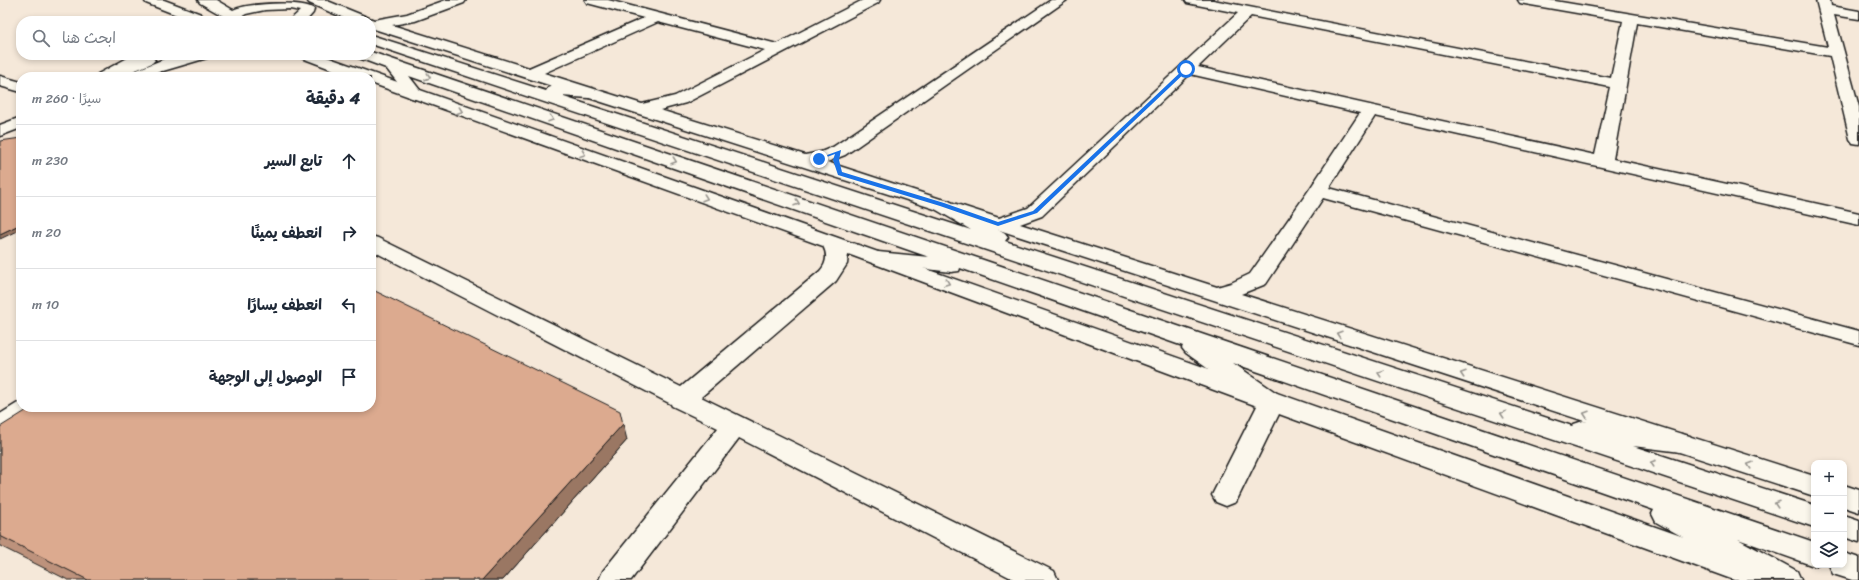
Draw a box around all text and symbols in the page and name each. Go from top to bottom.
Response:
search box [16,16,376,60]
text: ابحث هنا [62,25,116,51]
icon: search [30,27,52,49]
route start [1177,60,1195,78]
one-way arrow [424,72,431,81]
text: 4 دقيقة [306,83,360,113]
text: سيرًا · 260 m [32,87,101,110]
one-way arrow [457,106,464,114]
one-way arrow [547,114,554,123]
text: تابع السير [265,148,322,174]
text: 230 m [32,149,68,172]
icon: ahead [338,150,360,172]
one-way arrow [579,150,586,158]
route end [810,150,828,168]
one-way arrow [670,157,677,165]
one-way arrow [702,193,709,202]
one-way arrow [793,199,800,207]
text: انعطف يمينًا [251,220,322,246]
text: 20 m [32,221,61,244]
icon: right [338,222,360,244]
one-way arrow [943,279,950,287]
text: انعطف يسارًا [247,292,322,318]
text: 10 m [32,293,59,316]
icon: left [338,294,360,316]
one-way arrow [1336,330,1343,338]
text: الوصول إلى الوجهة [209,364,322,390]
icon: arrive [338,366,360,388]
one-way arrow [1376,370,1383,378]
one-way arrow [1459,370,1466,378]
one-way arrow [1583,410,1590,418]
one-way arrow [1500,411,1507,419]
one-way arrow [1650,460,1657,468]
map controls [1811,460,1847,568]
button: + [1811,460,1847,496]
one-way arrow [1747,461,1754,470]
button: − [1811,496,1847,532]
one-way arrow [1774,500,1781,508]
button: layers [1811,532,1847,568]

